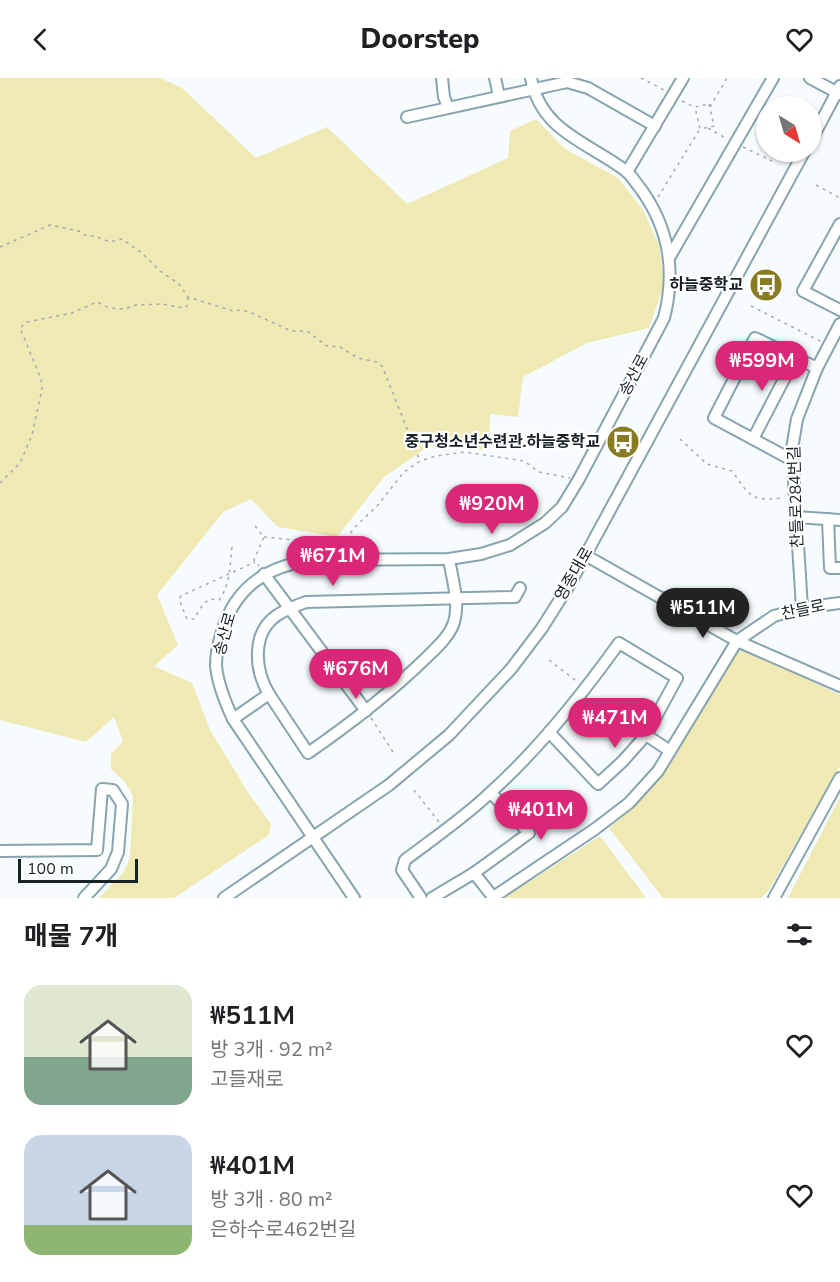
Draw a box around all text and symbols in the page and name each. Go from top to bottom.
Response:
text: Doorstep [361,21,479,58]
icon: back [24,23,57,56]
icon: heart [783,23,816,56]
north arrow [756,96,822,162]
map controls [756,96,822,162]
bus stop icon: 하늘중학교 [748,267,784,303]
place label: 하늘중학교 [669,274,743,296]
pin: ₩599M [720,341,804,392]
text: ₩599M [729,347,795,374]
street label: 송산로 [614,350,654,400]
bus stop icon: 중구청소년수련관.하늘중학교 [605,424,641,460]
place label: 중구청소년수련관.하늘중학교 [405,431,600,453]
street label: 찬들로284번길 [783,445,809,549]
pin: ₩920M [450,484,534,535]
text: ₩920M [459,490,525,517]
pin: ₩671M [291,536,375,587]
text: ₩671M [300,542,366,569]
street label: 영종대로 [550,543,598,605]
pin: ₩511M [661,588,745,639]
text: ₩511M [670,594,736,621]
street label: 찬들로 [779,595,827,625]
street label: 송산로 [208,609,242,658]
pin: ₩676M [314,649,398,700]
text: ₩676M [323,655,389,682]
pin: ₩471M [573,698,657,749]
text: ₩471M [582,704,648,731]
pin: ₩401M [499,790,583,841]
text: ₩401M [508,796,574,823]
scale bar [18,856,138,884]
text: 100 m [27,858,74,880]
icon: filters [783,918,816,951]
text: 매물 7개 [24,919,118,954]
text: ₩511M [210,998,295,1033]
icon: home [72,1009,144,1081]
icon: heart [783,1029,816,1062]
text: 방 3개 · 92 m² [210,1036,333,1063]
text: 고들재로 [210,1066,284,1093]
text: ₩401M [210,1148,295,1183]
icon: home [72,1159,144,1231]
icon: heart [783,1179,816,1212]
text: 방 3개 · 80 m² [210,1186,333,1213]
text: 은하수로462번길 [210,1216,356,1243]

